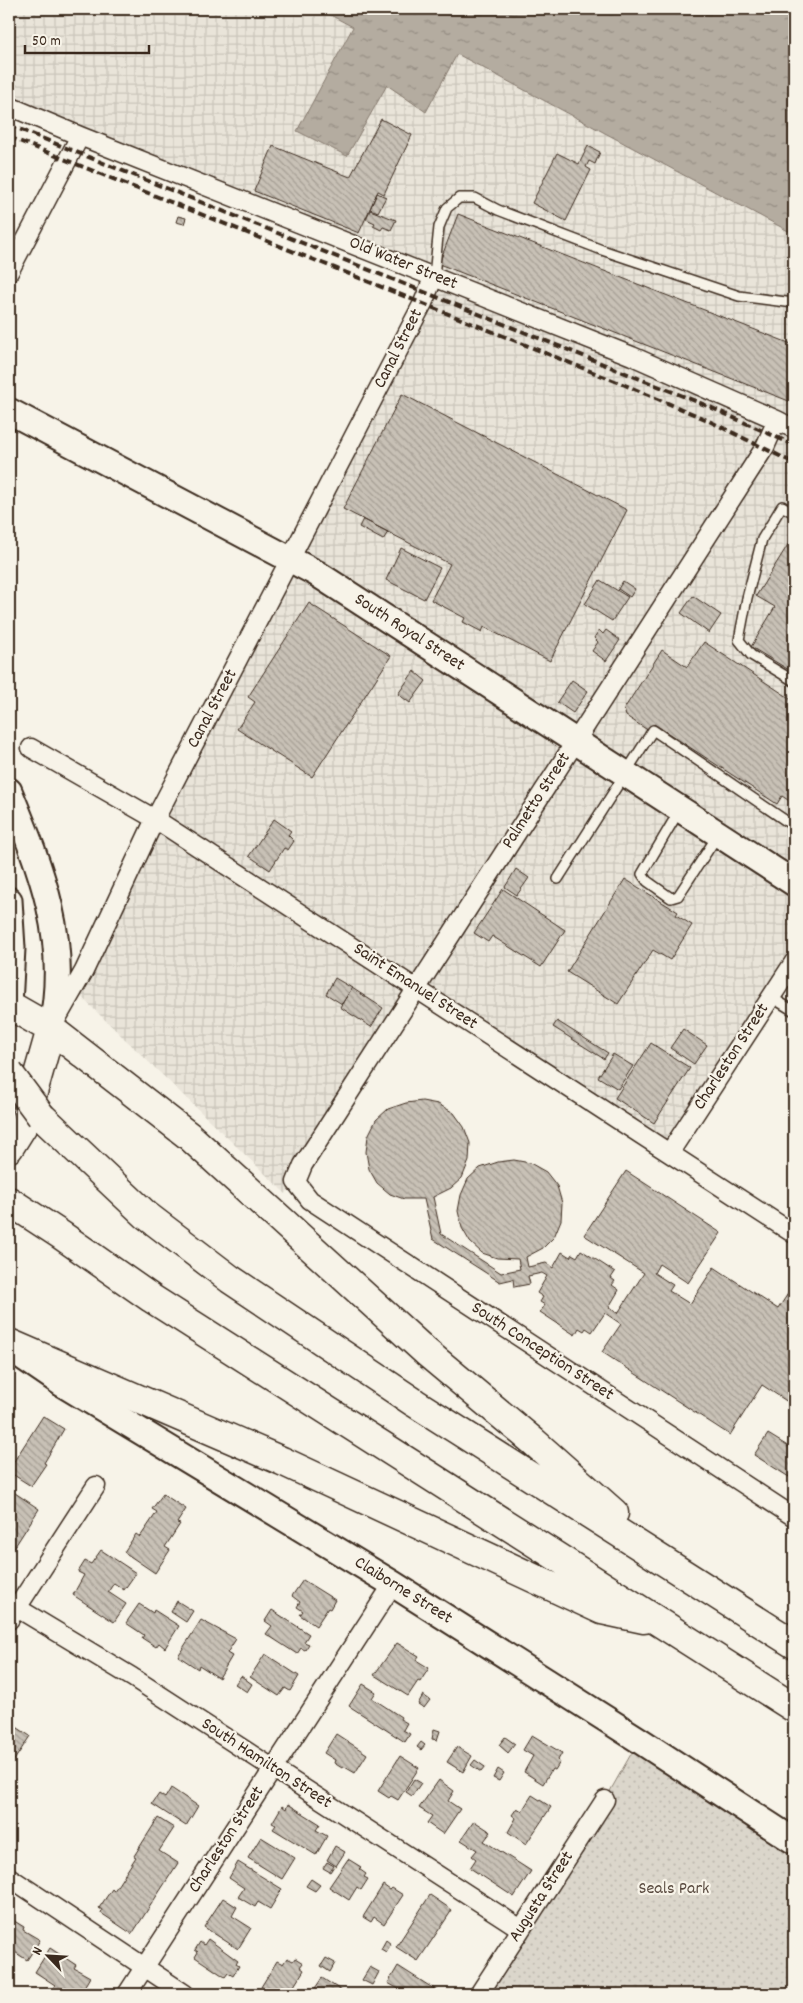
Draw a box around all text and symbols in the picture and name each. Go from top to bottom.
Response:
scale bar [25,22,149,54]
text: 50 m [32,31,61,53]
street label: Old Water Street [345,231,461,297]
street label: Canal Street [368,305,430,393]
street label: South Royal Street [349,588,470,678]
street label: Canal Street [182,665,244,753]
street label: Palmetto Street [496,748,578,854]
street label: Saint Emanuel Street [348,937,482,1037]
street label: Charleston Street [688,998,776,1115]
street label: South Conception Street [466,1296,619,1408]
street label: Claiborne Street [349,1551,457,1631]
street label: South Hamilton Street [196,1712,336,1816]
street label: Charleston Street [183,1781,271,1898]
street label: Augusta Street [503,1846,581,1947]
park label: Seals Park [639,1877,709,1902]
north arrow [22,1930,72,1980]
text: N [28,1944,49,1959]

